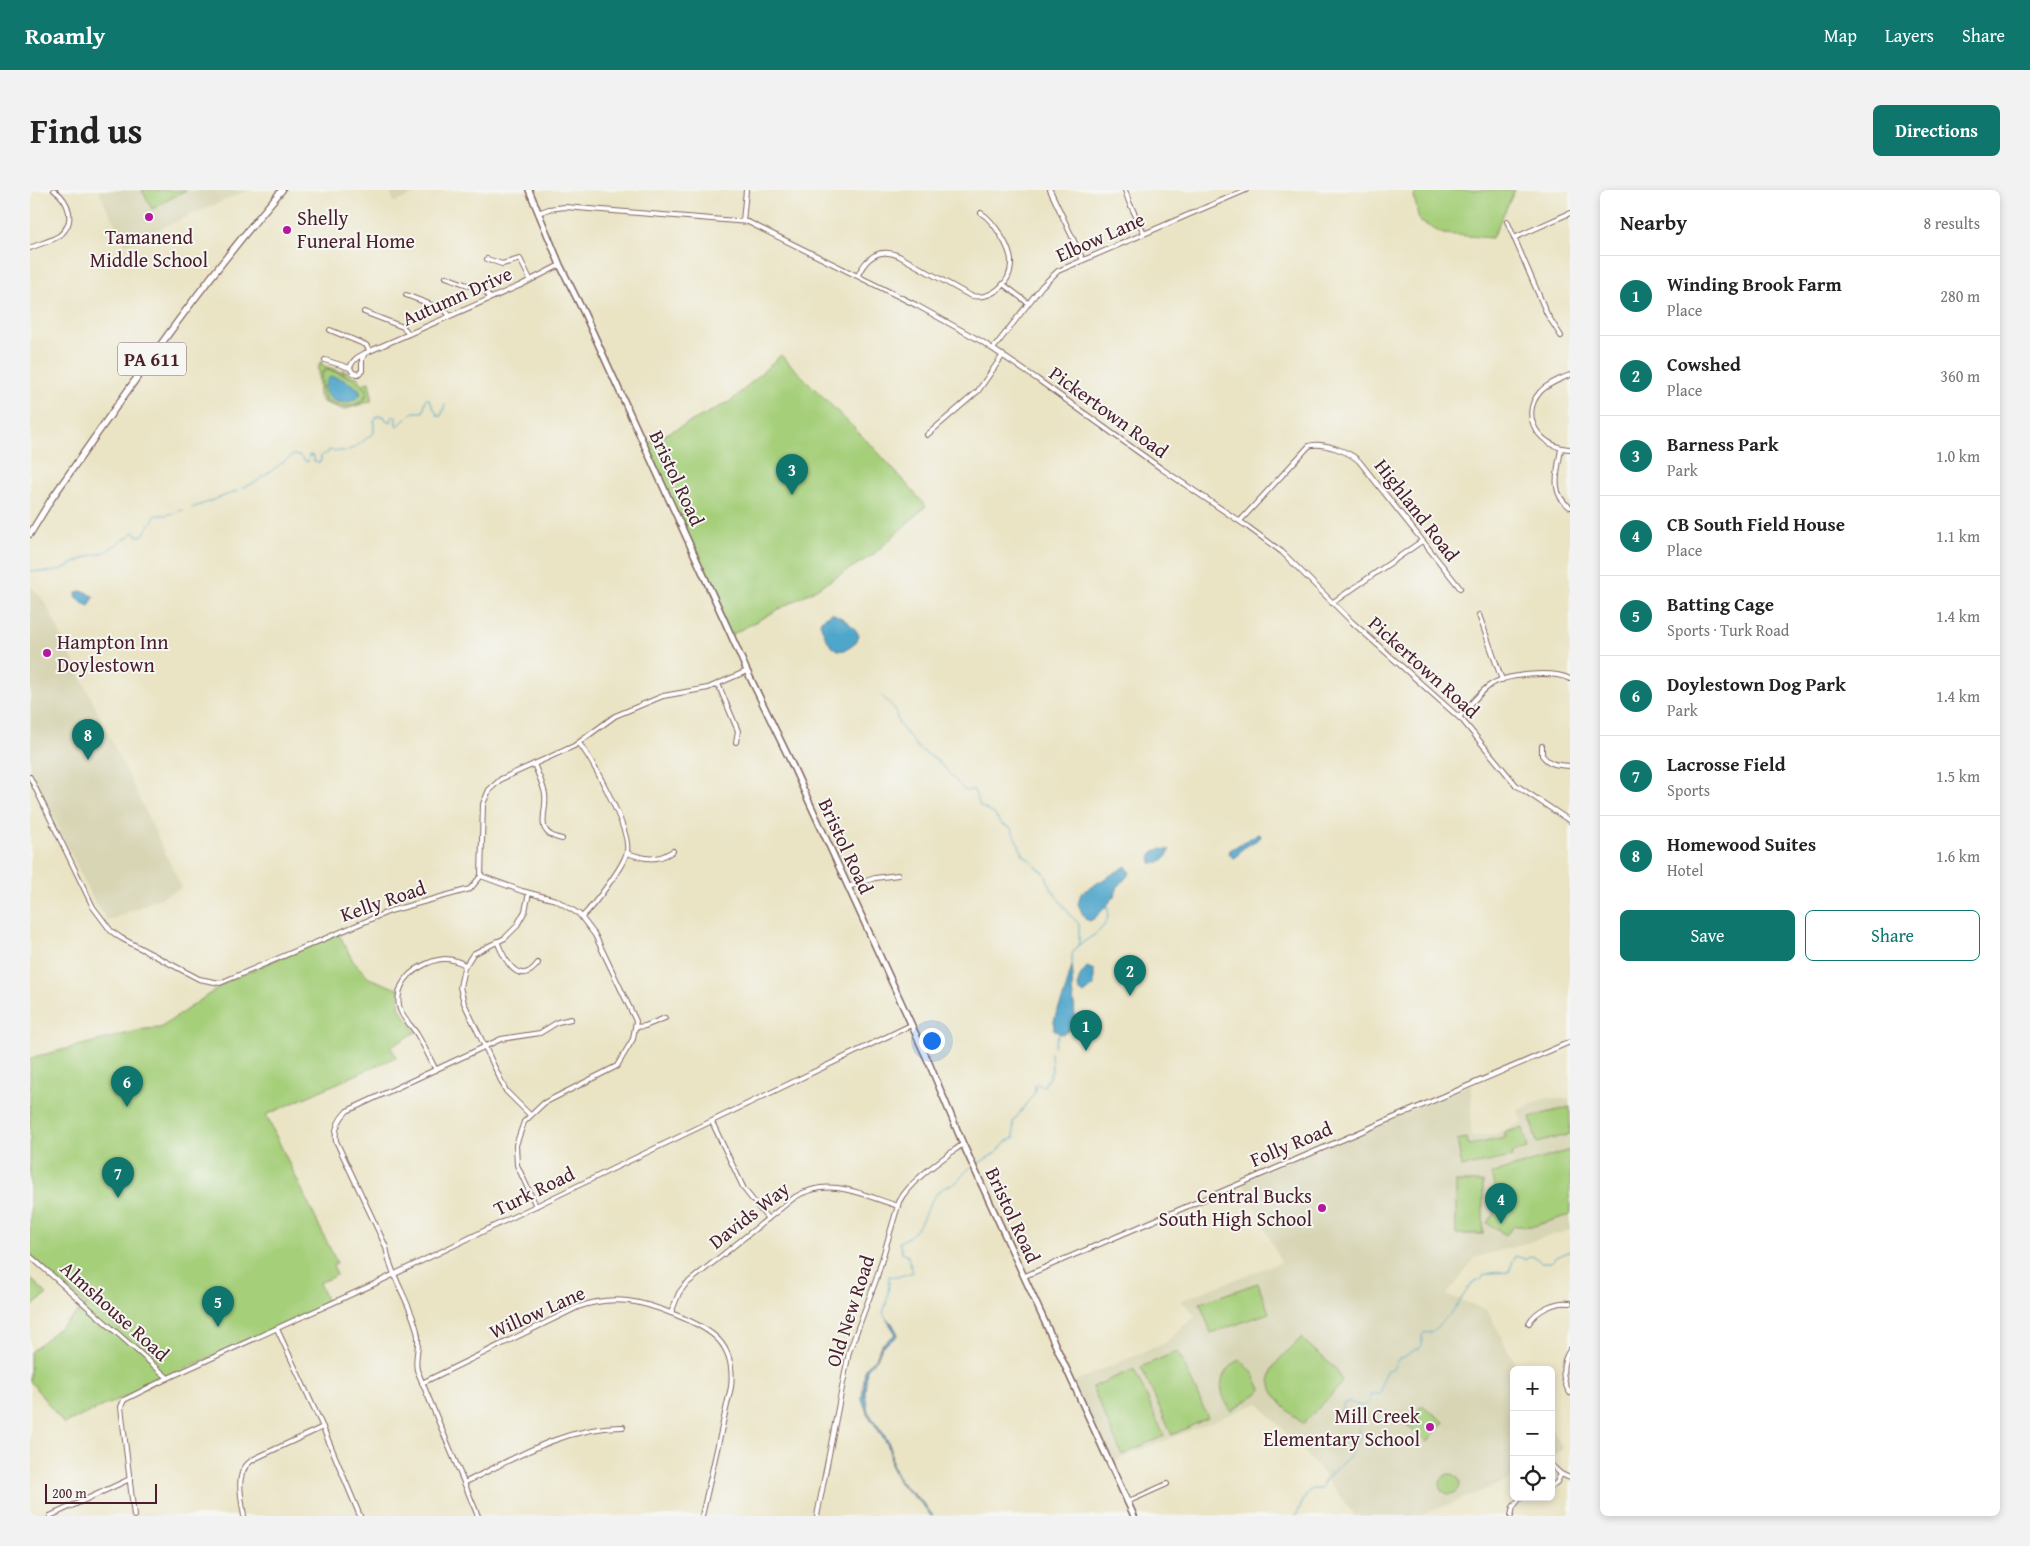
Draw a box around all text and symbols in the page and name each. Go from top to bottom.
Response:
text: Roamly [25,18,105,53]
text: Map [1824,22,1857,49]
text: Layers [1885,22,1934,49]
text: Share [1962,22,2005,49]
text: Find us [30,105,143,156]
button: Directions [1873,105,2000,156]
place label: Shelly Funeral Home [297,203,415,255]
street label: Elbow Lane [1051,204,1149,269]
text: Nearby [1620,207,1687,238]
marker: Tamanend Middle School [143,211,155,223]
text: 8 results [1923,211,1980,235]
place label: Tamanend Middle School [90,222,209,274]
marker: Shelly Funeral Home [281,224,293,236]
street label: Autumn Drive [397,258,516,333]
text: Winding Brook Farm [1667,270,1842,298]
text: 1 [1632,284,1640,308]
text: 280 m [1940,284,1980,308]
text: Place [1667,298,1702,322]
road number: PA 611 [118,342,186,375]
text: Cowshed [1667,350,1741,378]
street label: Pickertown Road [1044,358,1175,465]
text: 2 [1632,364,1640,388]
text: 360 m [1940,364,1980,388]
text: Place [1667,378,1702,402]
street label: Bristol Road [643,425,712,531]
text: Barness Park [1667,430,1779,458]
text: 3 [1632,444,1640,468]
text: 1.0 km [1936,444,1980,468]
street label: Highland Road [1368,452,1467,567]
pin: 3 [776,454,808,495]
text: Park [1667,458,1698,482]
text: CB South Field House [1667,510,1845,538]
text: 4 [1632,524,1640,548]
text: 1.1 km [1936,524,1980,548]
text: Place [1667,538,1702,562]
text: Batting Cage [1667,590,1774,618]
text: 5 [1632,604,1640,628]
text: 1.4 km [1936,604,1980,628]
street label: Pickertown Road [1362,609,1487,725]
text: Sports · Turk Road [1667,618,1789,642]
place label: Hampton Inn Doylestown [57,627,168,679]
marker: Hampton Inn Doylestown [41,647,53,659]
text: Doylestown Dog Park [1667,670,1846,698]
text: 6 [1632,684,1640,708]
text: 1.4 km [1936,684,1980,708]
text: Park [1667,698,1698,722]
pin: 8 [72,719,104,760]
text: Lacrosse Field [1667,750,1786,778]
text: 7 [1632,764,1640,788]
text: 1.5 km [1936,764,1980,788]
text: Sports [1667,778,1710,802]
street label: Bristol Road [812,793,881,899]
text: Homewood Suites [1667,830,1816,858]
text: 8 [1632,844,1640,868]
text: 1.6 km [1936,844,1980,868]
text: Hotel [1667,858,1703,882]
street label: Kelly Road [336,872,430,929]
button: Save [1620,910,1795,961]
button: Share [1805,910,1980,961]
pin: 2 [1114,955,1146,996]
pin: 1 [1070,1010,1102,1051]
your location [919,1028,945,1054]
pin: 6 [111,1066,143,1107]
street label: Folly Road [1245,1113,1337,1174]
pin: 7 [102,1157,134,1198]
street label: Turk Road [488,1158,579,1223]
street label: Bristol Road [979,1162,1048,1268]
street label: Davids Way [702,1174,795,1255]
place label: Central Bucks South High School [1158,1181,1312,1233]
pin: 4 [1485,1183,1517,1224]
marker: Central Bucks South High School [1316,1202,1328,1214]
street label: Old New Road [818,1251,881,1370]
street label: Almshouse Road [54,1254,176,1368]
street label: Willow Lane [484,1278,589,1346]
pin: 5 [202,1286,234,1327]
map controls [1510,1366,1555,1501]
button: + [1510,1366,1555,1411]
place label: Mill Creek Elementary School [1263,1401,1421,1453]
button: − [1510,1411,1555,1456]
marker: Mill Creek Elementary School [1424,1421,1436,1433]
button: locate [1510,1456,1555,1501]
scale bar [45,1481,158,1504]
text: 200 m [52,1483,87,1503]

